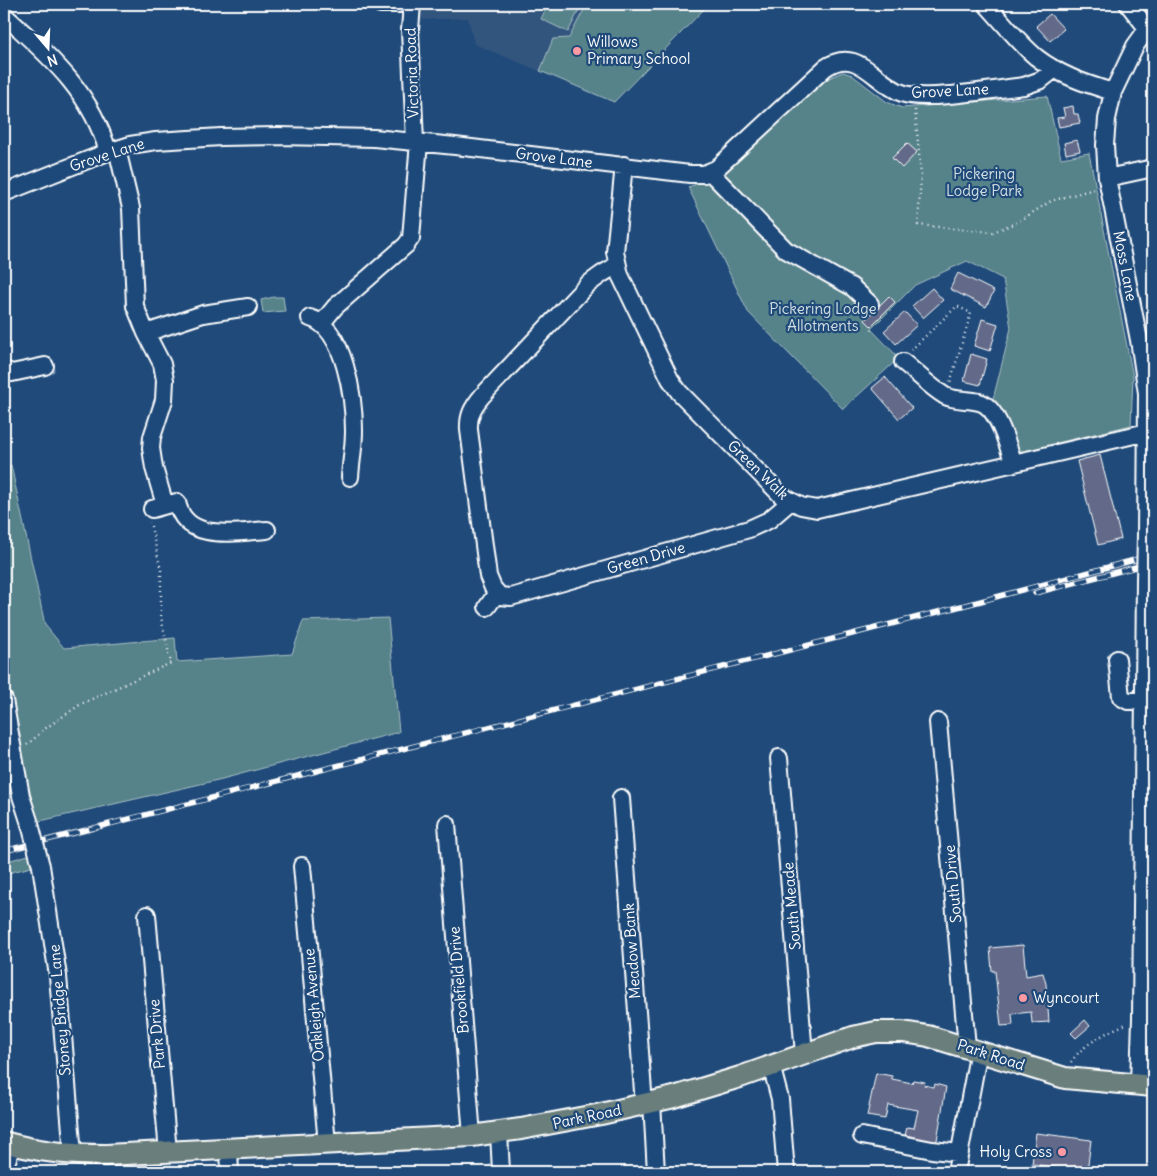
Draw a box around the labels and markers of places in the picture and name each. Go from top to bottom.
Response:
place label: Willows Primary School [587,32,690,68]
marker: Willows Primary School [571,45,583,57]
place label: Wyncourt [1033,988,1099,1007]
marker: Wyncourt [1017,992,1029,1004]
place label: Holy Cross [980,1142,1052,1161]
marker: Holy Cross [1056,1146,1068,1158]

